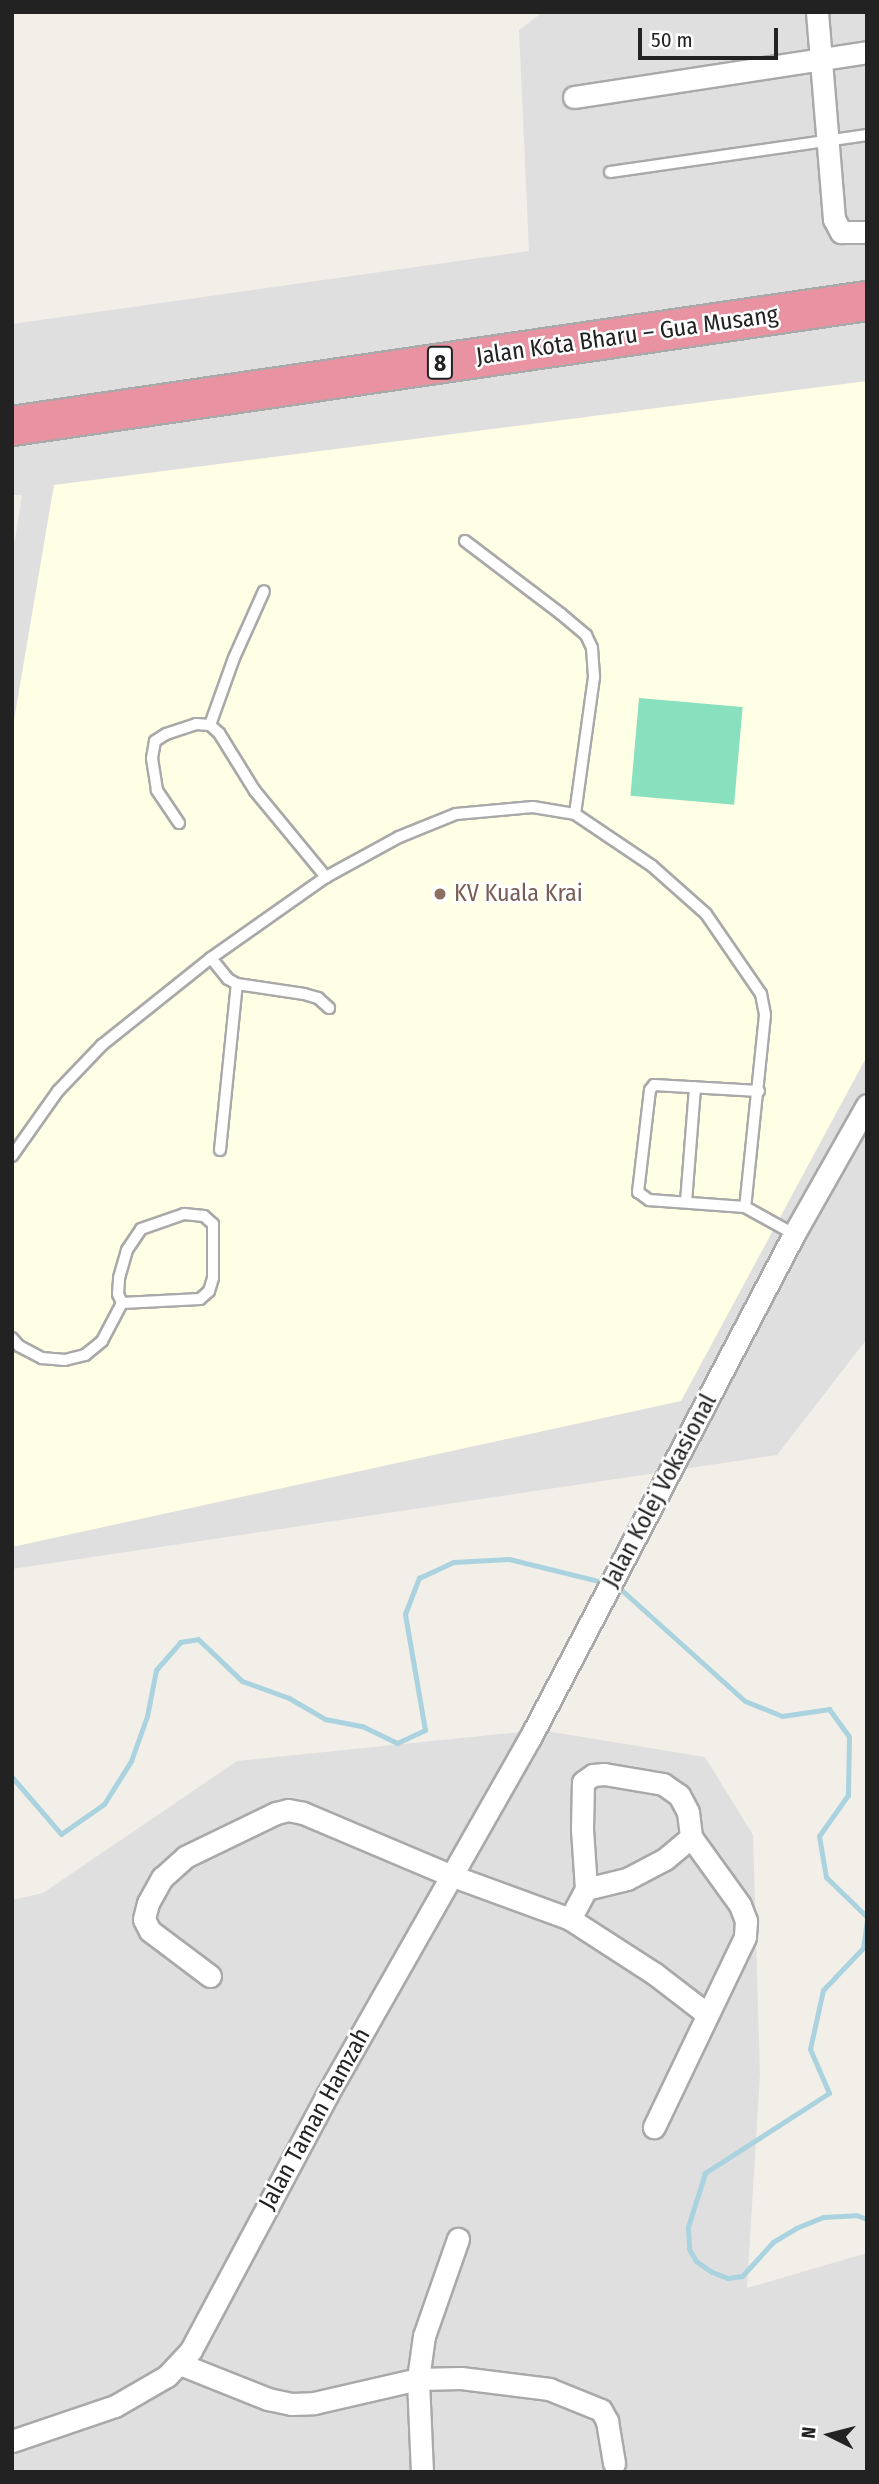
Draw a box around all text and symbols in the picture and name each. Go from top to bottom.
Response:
scale bar [641,14,781,58]
text: 50 m [651,27,693,53]
street label: Jalan Kota Bharu – Gua Musang [474,301,780,371]
road number: 8 [426,344,454,382]
place label: KV Kuala Krai [454,880,583,908]
marker: KV Kuala Krai [432,886,448,902]
street label: Jalan Kolej Vokasional [597,1389,723,1593]
street label: Jalan Taman Hamzah [253,2023,377,2215]
north arrow [795,2400,865,2470]
text: N [797,2426,821,2440]

